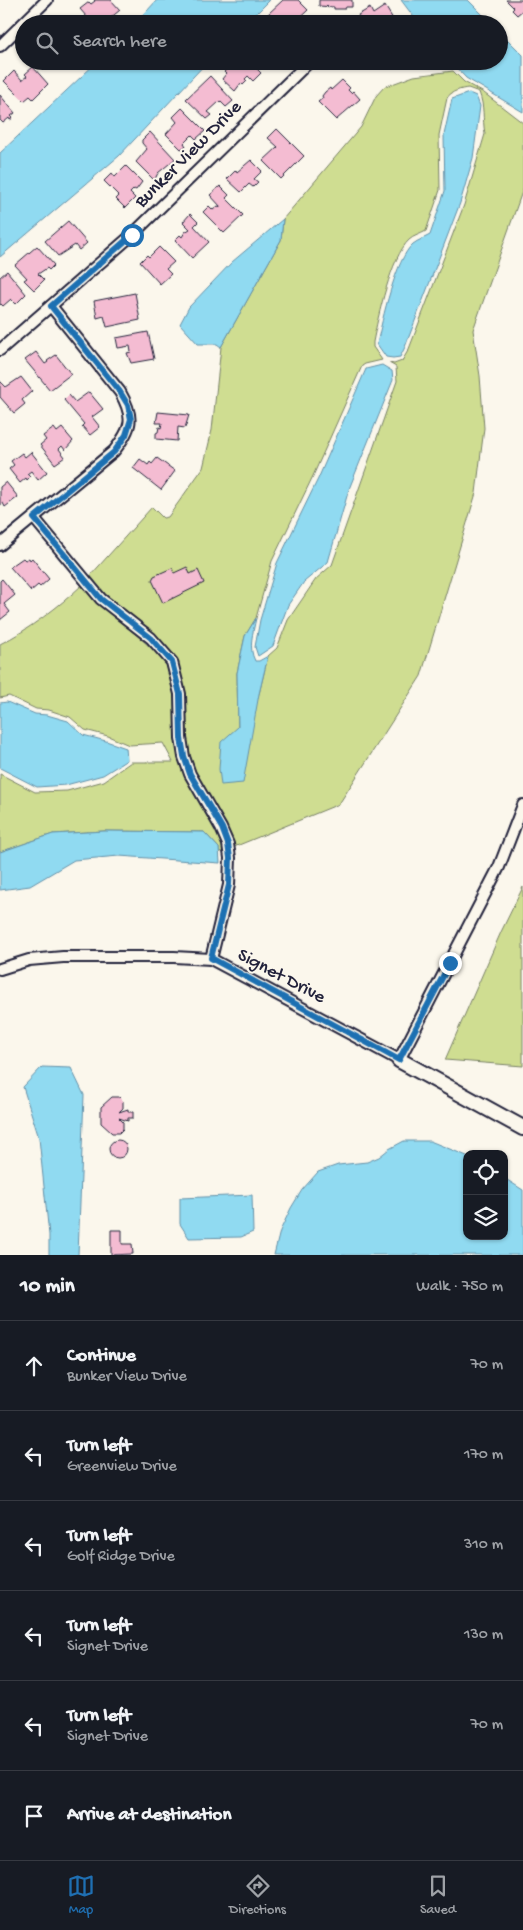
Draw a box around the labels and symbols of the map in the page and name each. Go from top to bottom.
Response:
street label: Bunker View Drive [130,96,248,214]
route start [121,224,144,247]
street label: Signet Drive [233,944,329,1010]
route end [439,952,462,975]

